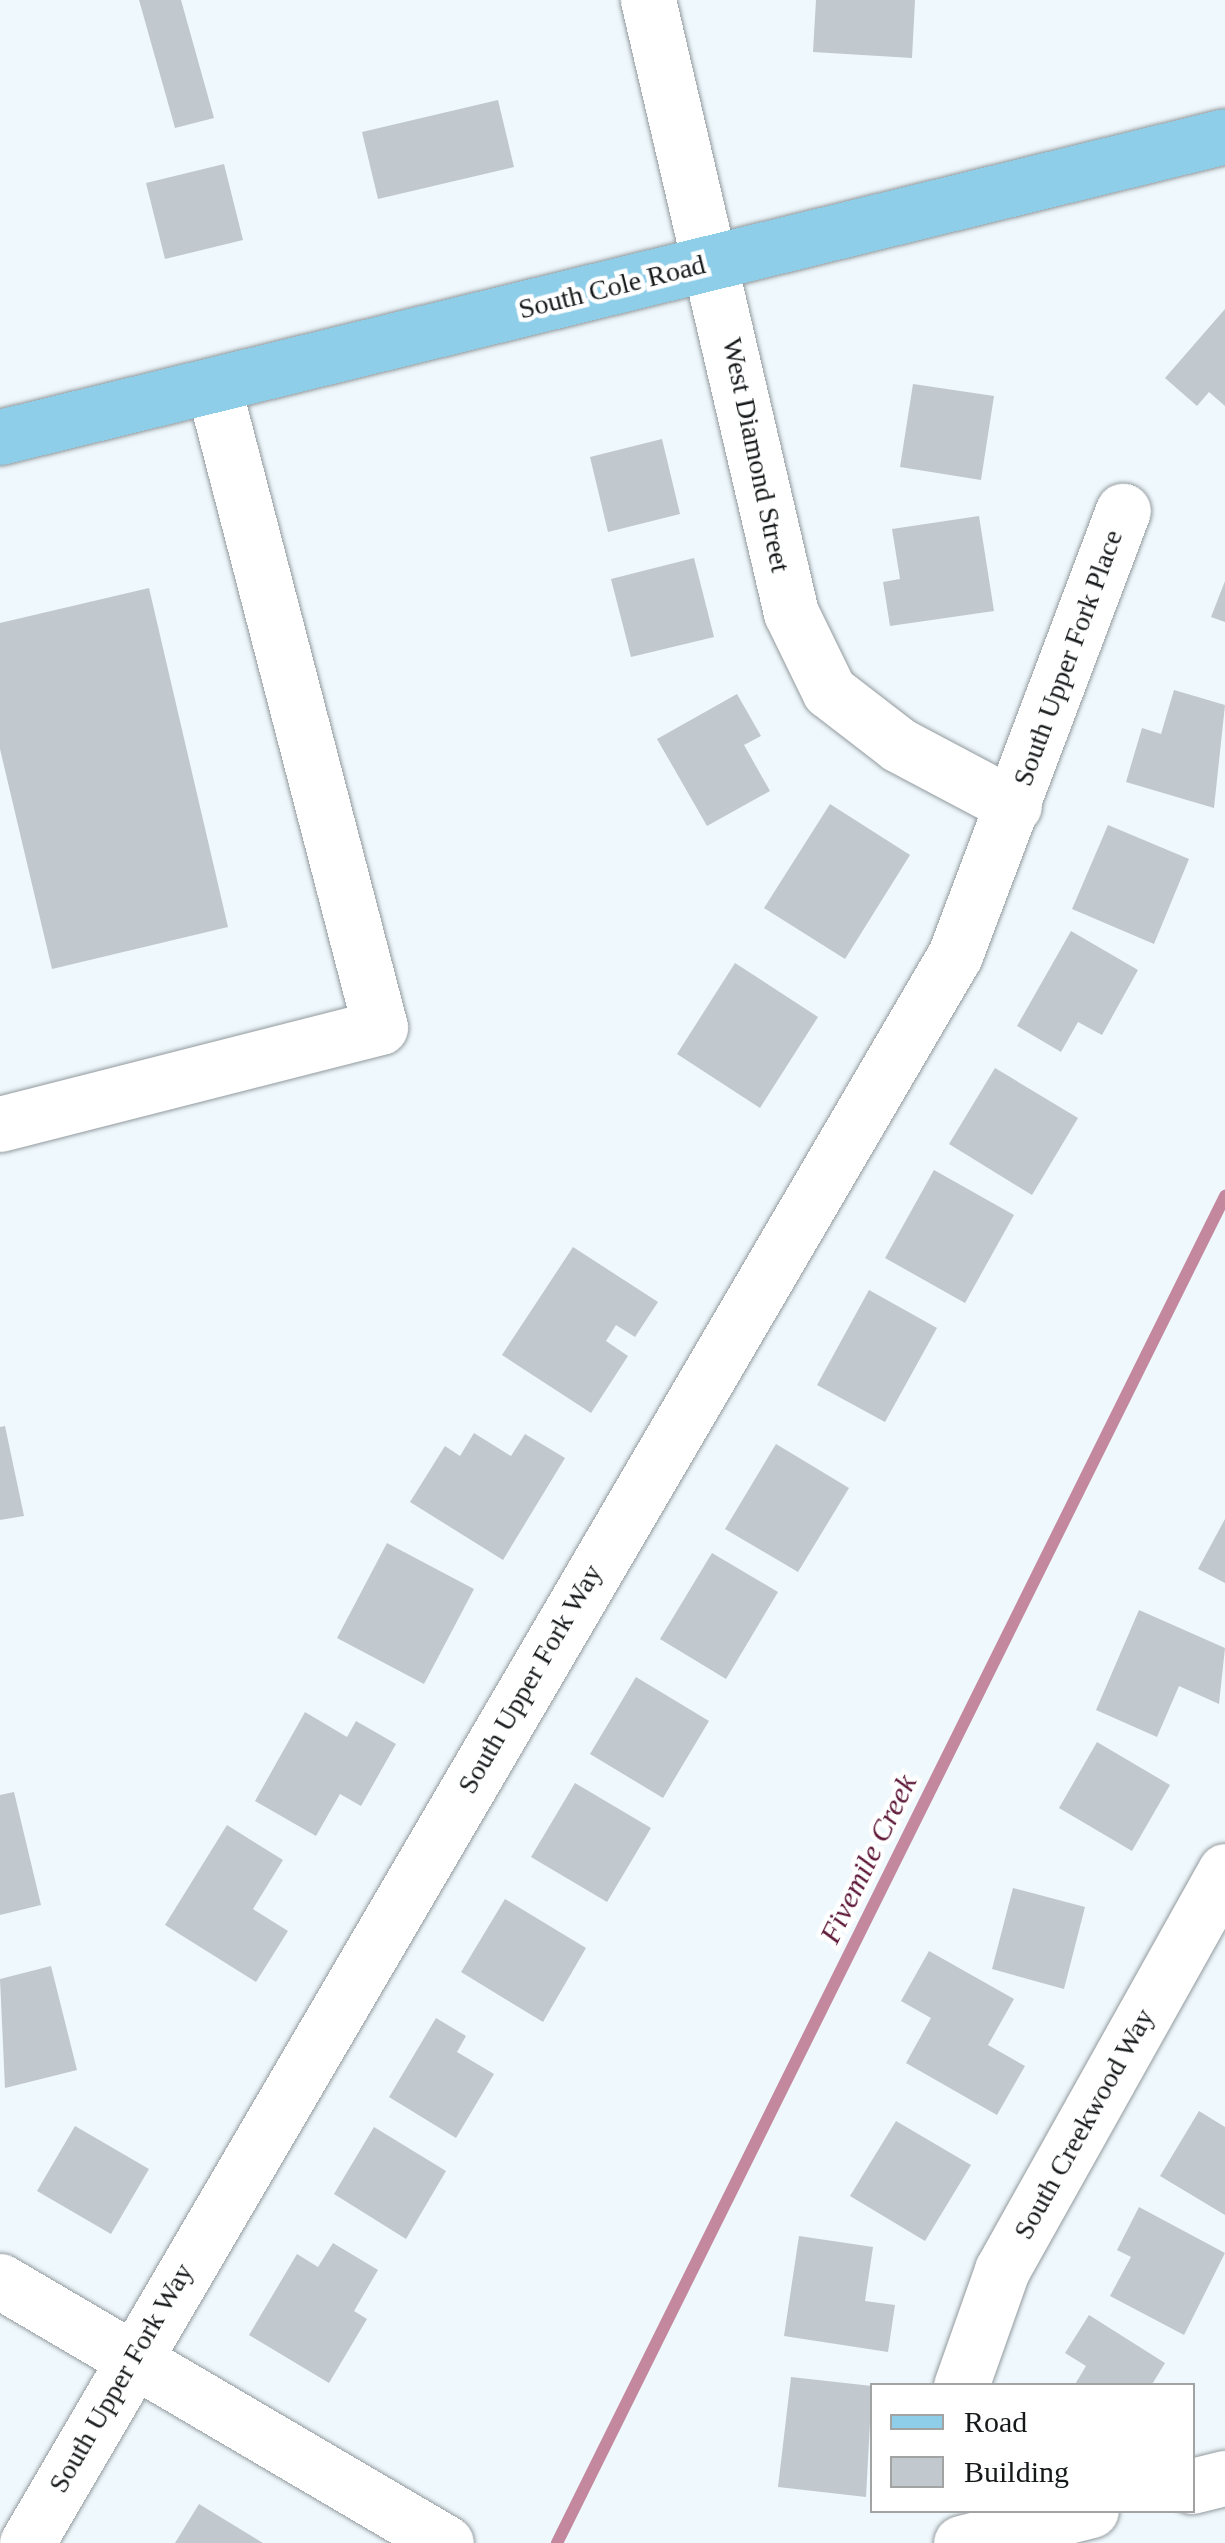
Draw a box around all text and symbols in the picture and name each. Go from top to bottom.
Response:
street label: South Cole Road [515,248,709,326]
street label: West Diamond Street [715,335,797,575]
street label: South Upper Fork Place [1006,525,1130,791]
street label: South Upper Fork Way [450,1558,610,1800]
water label: Fivemile Creek [812,1769,924,1949]
street label: South Creekwood Way [1007,2003,1161,2245]
street label: South Upper Fork Way [41,2257,201,2499]
legend [870,2383,1195,2513]
text: Road [964,2405,1027,2438]
text: Building [964,2455,1069,2488]

